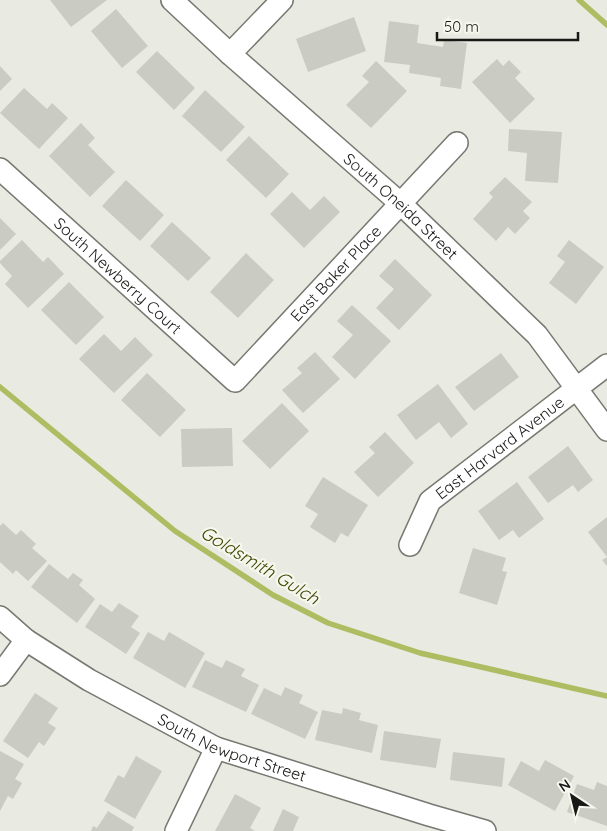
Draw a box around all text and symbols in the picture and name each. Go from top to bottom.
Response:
scale bar [437,10,578,42]
text: 50 m [444,17,479,36]
street label: South Oneida Street [340,148,462,264]
street label: South Newberry Court [50,213,186,338]
street label: East Baker Place [286,221,385,325]
street label: East Harvard Avenue [431,392,568,503]
water label: Goldsmith Gulch [196,521,324,610]
street label: South Newport Street [154,709,309,786]
north arrow [547,771,597,821]
text: N [555,775,574,796]

